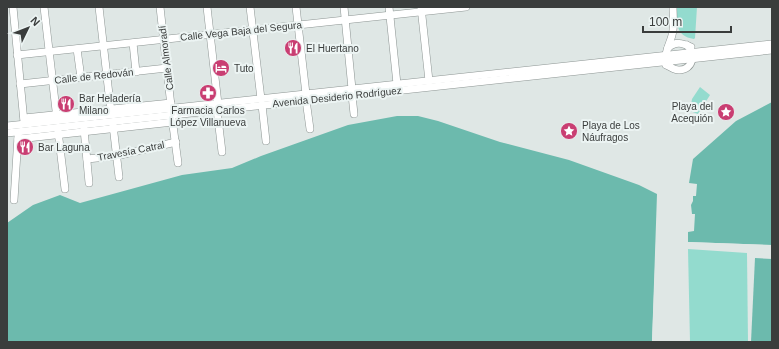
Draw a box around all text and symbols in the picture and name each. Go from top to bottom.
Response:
north arrow [8,8,48,48]
scale bar [643,8,731,34]
text: N [28,14,42,28]
text: 100 m [649,15,682,29]
street label: Calle Vega Baja del Segura [180,19,303,43]
street label: Calle Almoradí [157,25,175,91]
restaurant icon: El Huertano [283,38,303,58]
place label: El Huertano [306,43,359,54]
hotel icon: Tuto [211,58,231,78]
place label: Tuto [234,63,254,74]
street label: Calle de Redován [54,66,134,86]
pharmacy icon: Farmacia Carlos López Villanueva [198,83,218,103]
street label: Avenida Desiderio Rodríguez [272,85,402,109]
place label: Bar Heladería Milano [79,93,141,116]
restaurant icon: Bar Heladería Milano [56,94,76,114]
place label: Playa del Acequión [671,101,713,124]
place icon: Playa del Acequión [716,102,736,122]
place label: Farmacia Carlos López Villanueva [170,105,246,128]
place label: Playa de Los Náufragos [582,120,640,143]
place icon: Playa de Los Náufragos [559,121,579,141]
restaurant icon: Bar Laguna [15,137,35,157]
street label: Travesía Catral [97,139,165,163]
place label: Bar Laguna [38,142,90,153]

